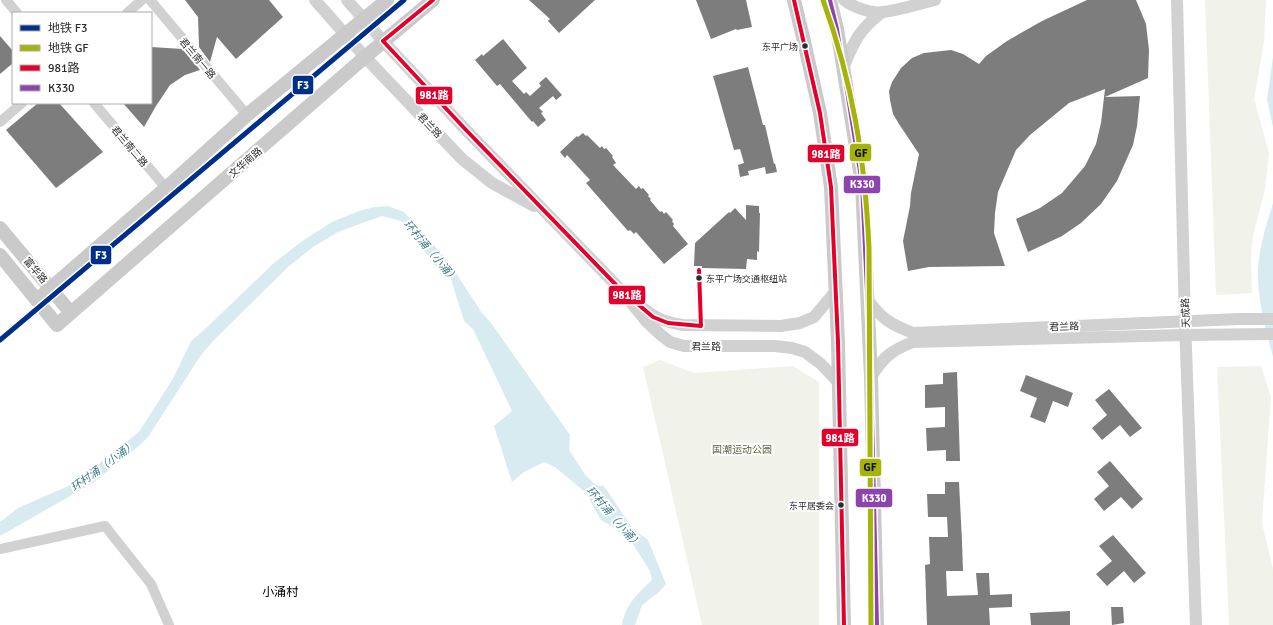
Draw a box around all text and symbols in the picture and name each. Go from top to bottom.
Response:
legend [12,12,152,104]
text: 地铁 F3 [48,21,87,36]
street label: 君兰南一路 [177,36,218,82]
text: 地铁 GF [48,41,89,56]
marker: 东平广场 [800,41,810,51]
place label: 东平广场 [762,42,798,53]
text: 981路 [48,61,79,76]
line badge: F3 [292,75,314,95]
text: F3 [297,79,309,92]
text: K330 [48,81,75,96]
line badge: 981路 [415,86,453,105]
text: 981路 [420,89,449,102]
street label: 君兰路 [415,111,444,141]
street label: 君兰南二路 [109,124,150,170]
line badge: GF [849,143,872,162]
line badge: 981路 [807,144,845,163]
street label: 文华南路 [227,145,265,180]
text: GF [854,147,868,160]
text: 981路 [812,148,841,161]
line badge: K330 [843,175,881,194]
text: K330 [850,178,874,191]
water label: 环村涌（小涌） [401,218,460,285]
line badge: F3 [90,245,112,265]
text: F3 [95,249,107,262]
street label: 富华路 [21,255,49,286]
marker: 东平广场交通枢纽站 [694,273,704,283]
place label: 东平广场交通枢纽站 [706,274,787,285]
line badge: 981路 [608,285,646,305]
text: 981路 [613,289,642,302]
street label: 天成路 [1179,298,1193,328]
street label: 君兰路 [1049,320,1079,334]
street label: 君兰路 [691,341,721,353]
line badge: 981路 [821,428,859,447]
text: 981路 [826,432,855,445]
water label: 环村涌（小涌） [68,439,138,494]
park label: 国潮运动公园 [712,444,772,456]
line badge: GF [859,458,882,477]
text: GF [863,461,877,474]
water label: 环村涌（小涌） [583,484,644,551]
line badge: K330 [855,488,893,508]
text: K330 [862,492,886,505]
marker: 东平居委会 [836,500,846,510]
place label: 东平居委会 [789,501,834,512]
district label: 小涌村 [262,585,299,600]

